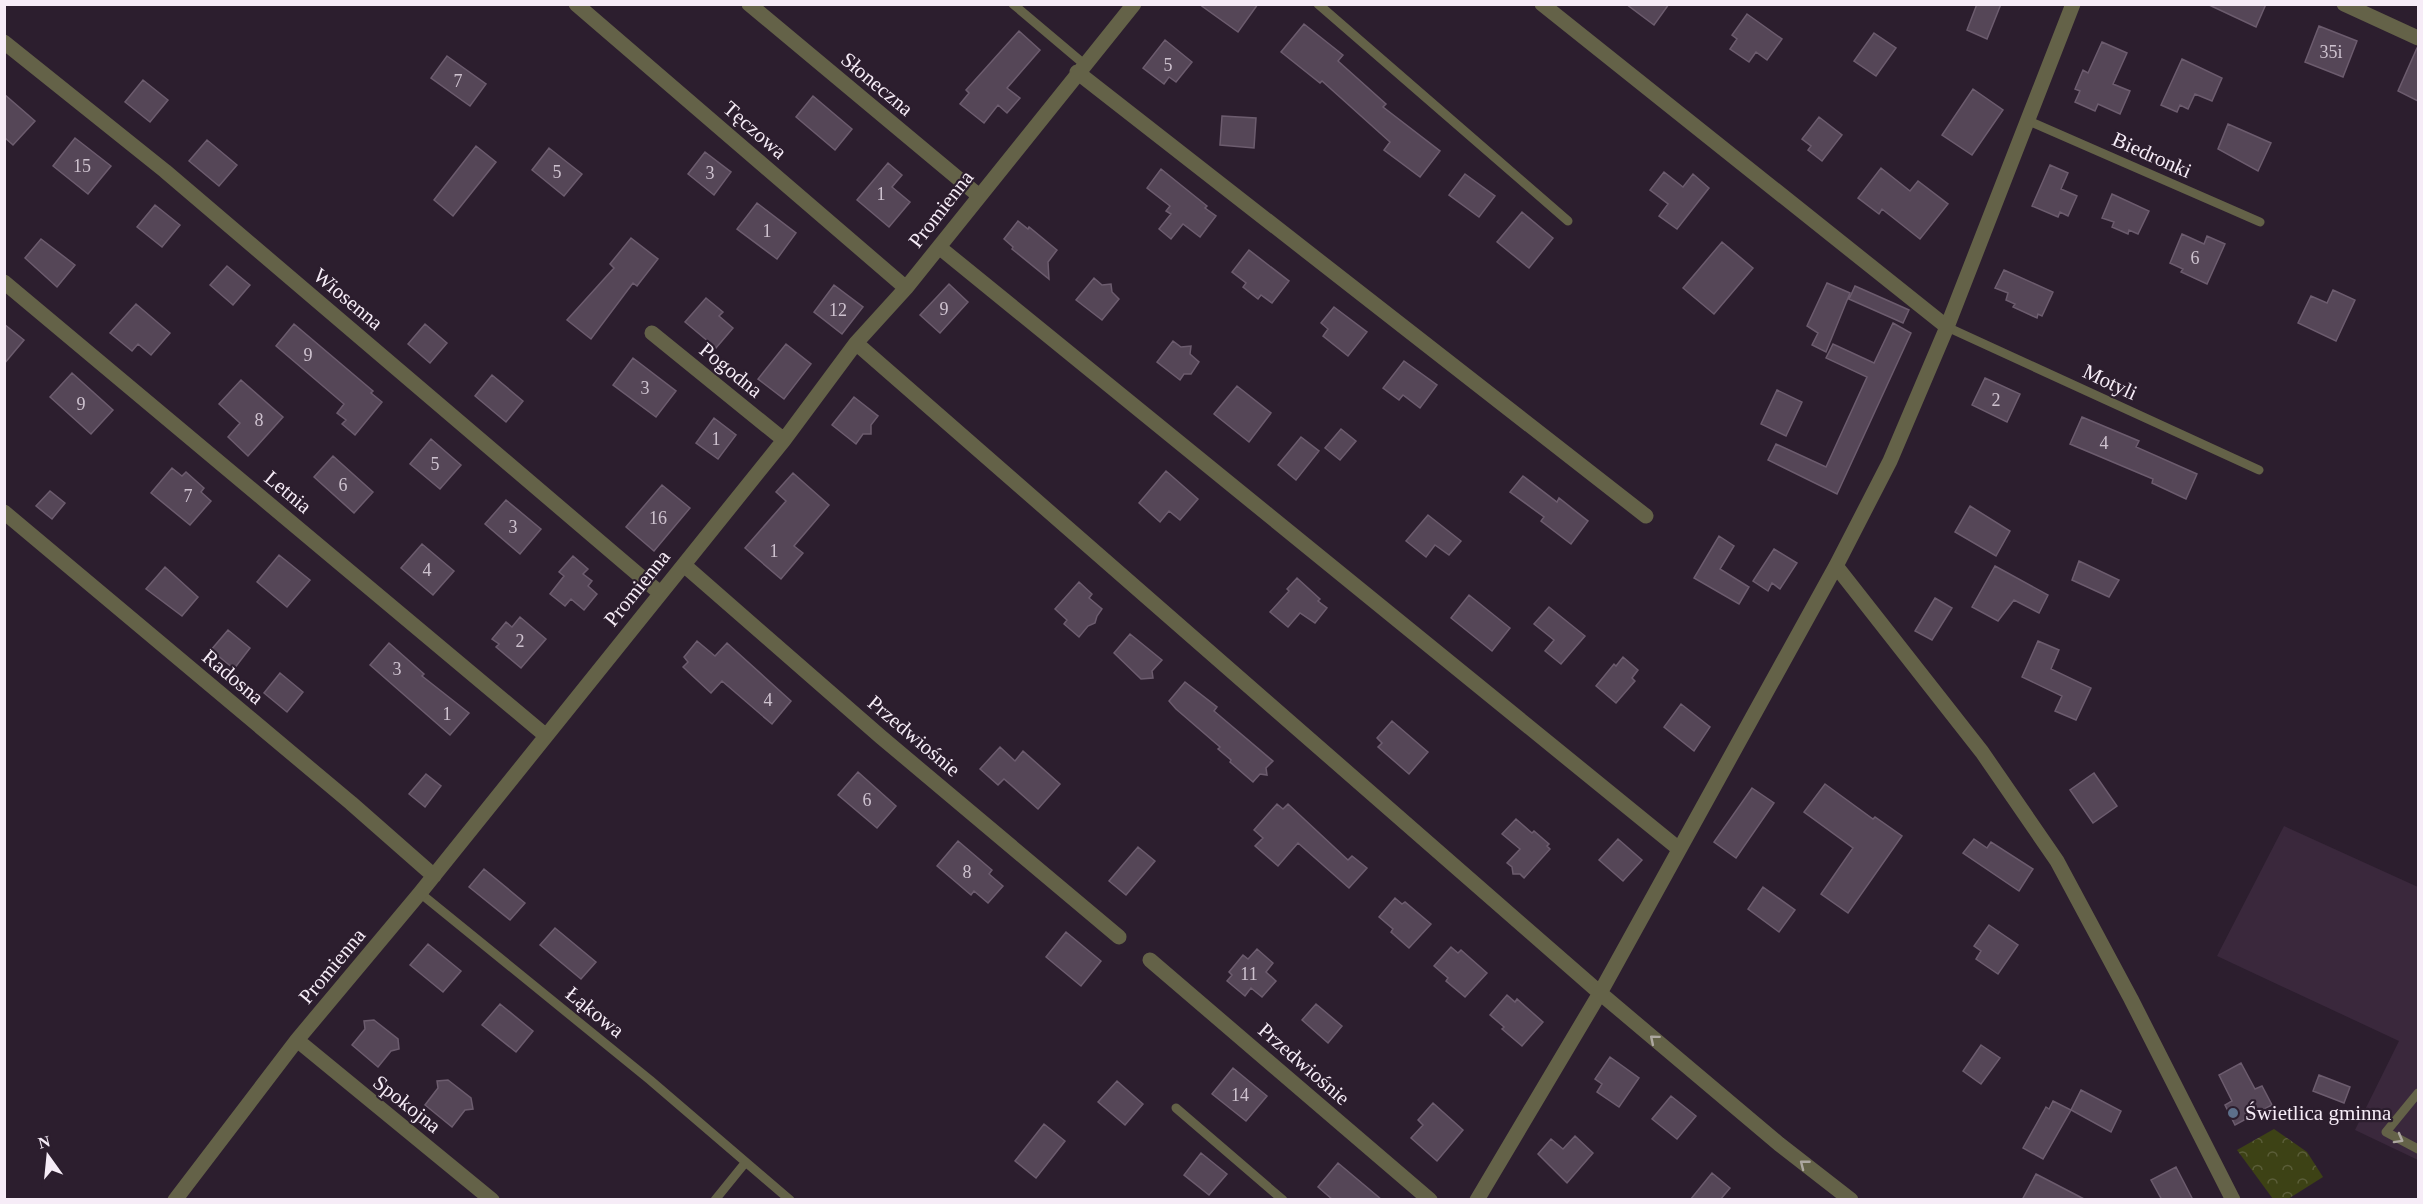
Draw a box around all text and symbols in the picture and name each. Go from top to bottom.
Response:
house number: 35i [2319,42,2343,62]
street label: Słoneczna [836,47,918,121]
house number: 5 [1164,55,1173,75]
house number: 7 [454,71,463,91]
street label: Tęczowa [719,96,792,164]
street label: Biedronki [2109,127,2195,183]
house number: 15 [73,156,91,176]
house number: 5 [553,162,562,182]
house number: 3 [706,163,715,183]
street label: Promienna [904,165,979,252]
house number: 1 [877,184,886,204]
house number: 1 [763,221,772,241]
house number: 6 [2191,248,2200,268]
street label: Wiosenna [308,263,388,335]
house number: 9 [940,299,949,319]
house number: 12 [829,300,847,320]
street label: Pogodna [695,338,768,403]
house number: 9 [304,345,313,365]
street label: Motyli [2079,359,2141,405]
house number: 3 [641,378,650,398]
house number: 2 [1992,390,2001,410]
house number: 9 [77,394,86,414]
house number: 8 [255,410,264,430]
house number: 1 [712,429,721,449]
house number: 4 [2100,433,2109,453]
house number: 5 [431,454,440,474]
street label: Letnia [260,466,317,519]
house number: 6 [339,475,348,495]
house number: 7 [184,486,193,506]
house number: 16 [649,508,667,528]
house number: 3 [509,517,518,537]
house number: 1 [770,541,779,561]
street label: Promienna [599,545,675,631]
house number: 4 [423,560,432,580]
house number: 2 [516,631,525,651]
street label: Radosna [198,645,269,710]
house number: 3 [393,659,402,679]
house number: 4 [764,690,773,710]
street label: Przedwiośnie [863,690,965,782]
house number: 1 [443,704,452,724]
house number: 6 [863,790,872,810]
house number: 8 [963,862,972,882]
street label: Promienna [294,923,371,1009]
house number: 11 [1240,964,1258,984]
street label: Łąkowa [561,981,629,1043]
street label: Przedwiośnie [1253,1018,1355,1110]
one-way arrow [1650,1035,1661,1046]
street label: Spokojna [368,1070,446,1138]
house number: 14 [1231,1085,1249,1105]
place label: Świetlica gminna [2245,1101,2392,1125]
marker: Świetlica gminna [2226,1106,2240,1120]
north arrow [18,1126,78,1186]
text: N [36,1132,52,1152]
one-way arrow [2392,1132,2403,1143]
one-way arrow [1800,1160,1811,1171]

